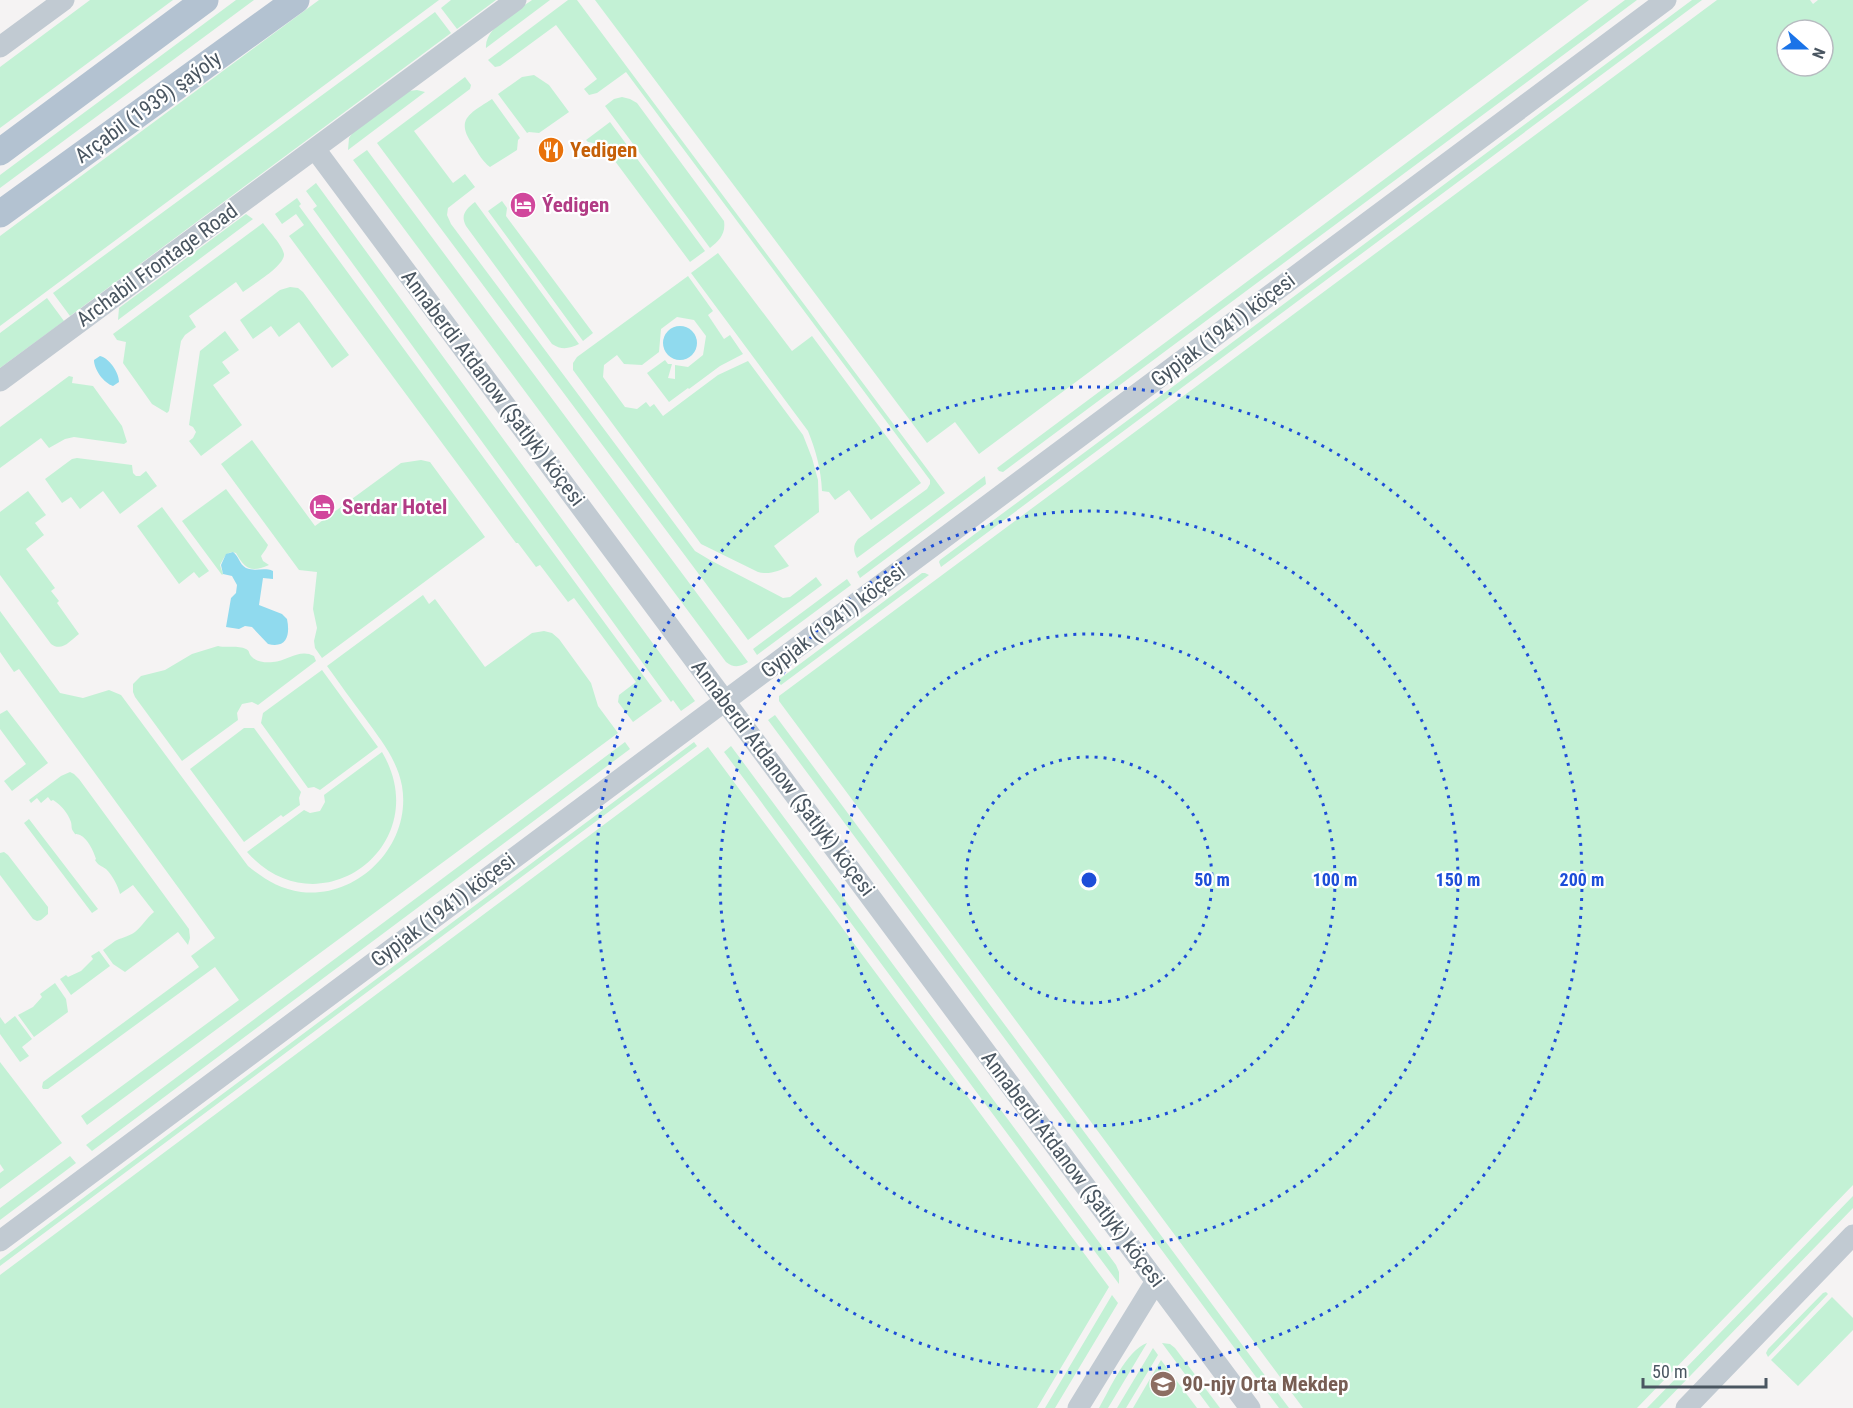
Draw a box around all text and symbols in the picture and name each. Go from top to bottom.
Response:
north arrow [1775,18,1835,78]
text: N [1808,45,1829,61]
street label: Arçabil (1939) şaýoly [70,46,226,168]
restaurant icon: Yedigen [536,135,566,165]
place label: Yedigen [570,138,637,162]
hotel icon: Ýedigen [508,190,538,220]
place label: Ýedigen [542,193,609,217]
street label: Archabil Frontage Road [72,199,242,331]
street label: Annaberdi Atdanow (Şatlyk) köçesi [396,265,590,511]
street label: Gypjak (1941) köçesi [1146,268,1300,392]
hotel icon: Serdar Hotel [307,492,337,522]
place label: Serdar Hotel [342,495,447,519]
street label: Gypjak (1941) köçesi [756,559,910,683]
street label: Annaberdi Atdanow (Şatlyk) köçesi [686,655,880,901]
street label: Gypjak (1941) köçesi [366,848,520,972]
text: 50 m [1194,869,1230,890]
text: 100 m [1313,869,1357,890]
text: 150 m [1436,869,1480,890]
text: 200 m [1560,869,1604,890]
centre of rings [1079,870,1099,890]
street label: Annaberdi Atdanow (Şatlyk) köçesi [976,1046,1170,1292]
scale bar [1643,1351,1766,1389]
text: 50 m [1652,1361,1687,1382]
school or university icon: 90-njy Orta Mekdep [1148,1369,1178,1399]
place label: 90-njy Orta Mekdep [1182,1372,1348,1396]

